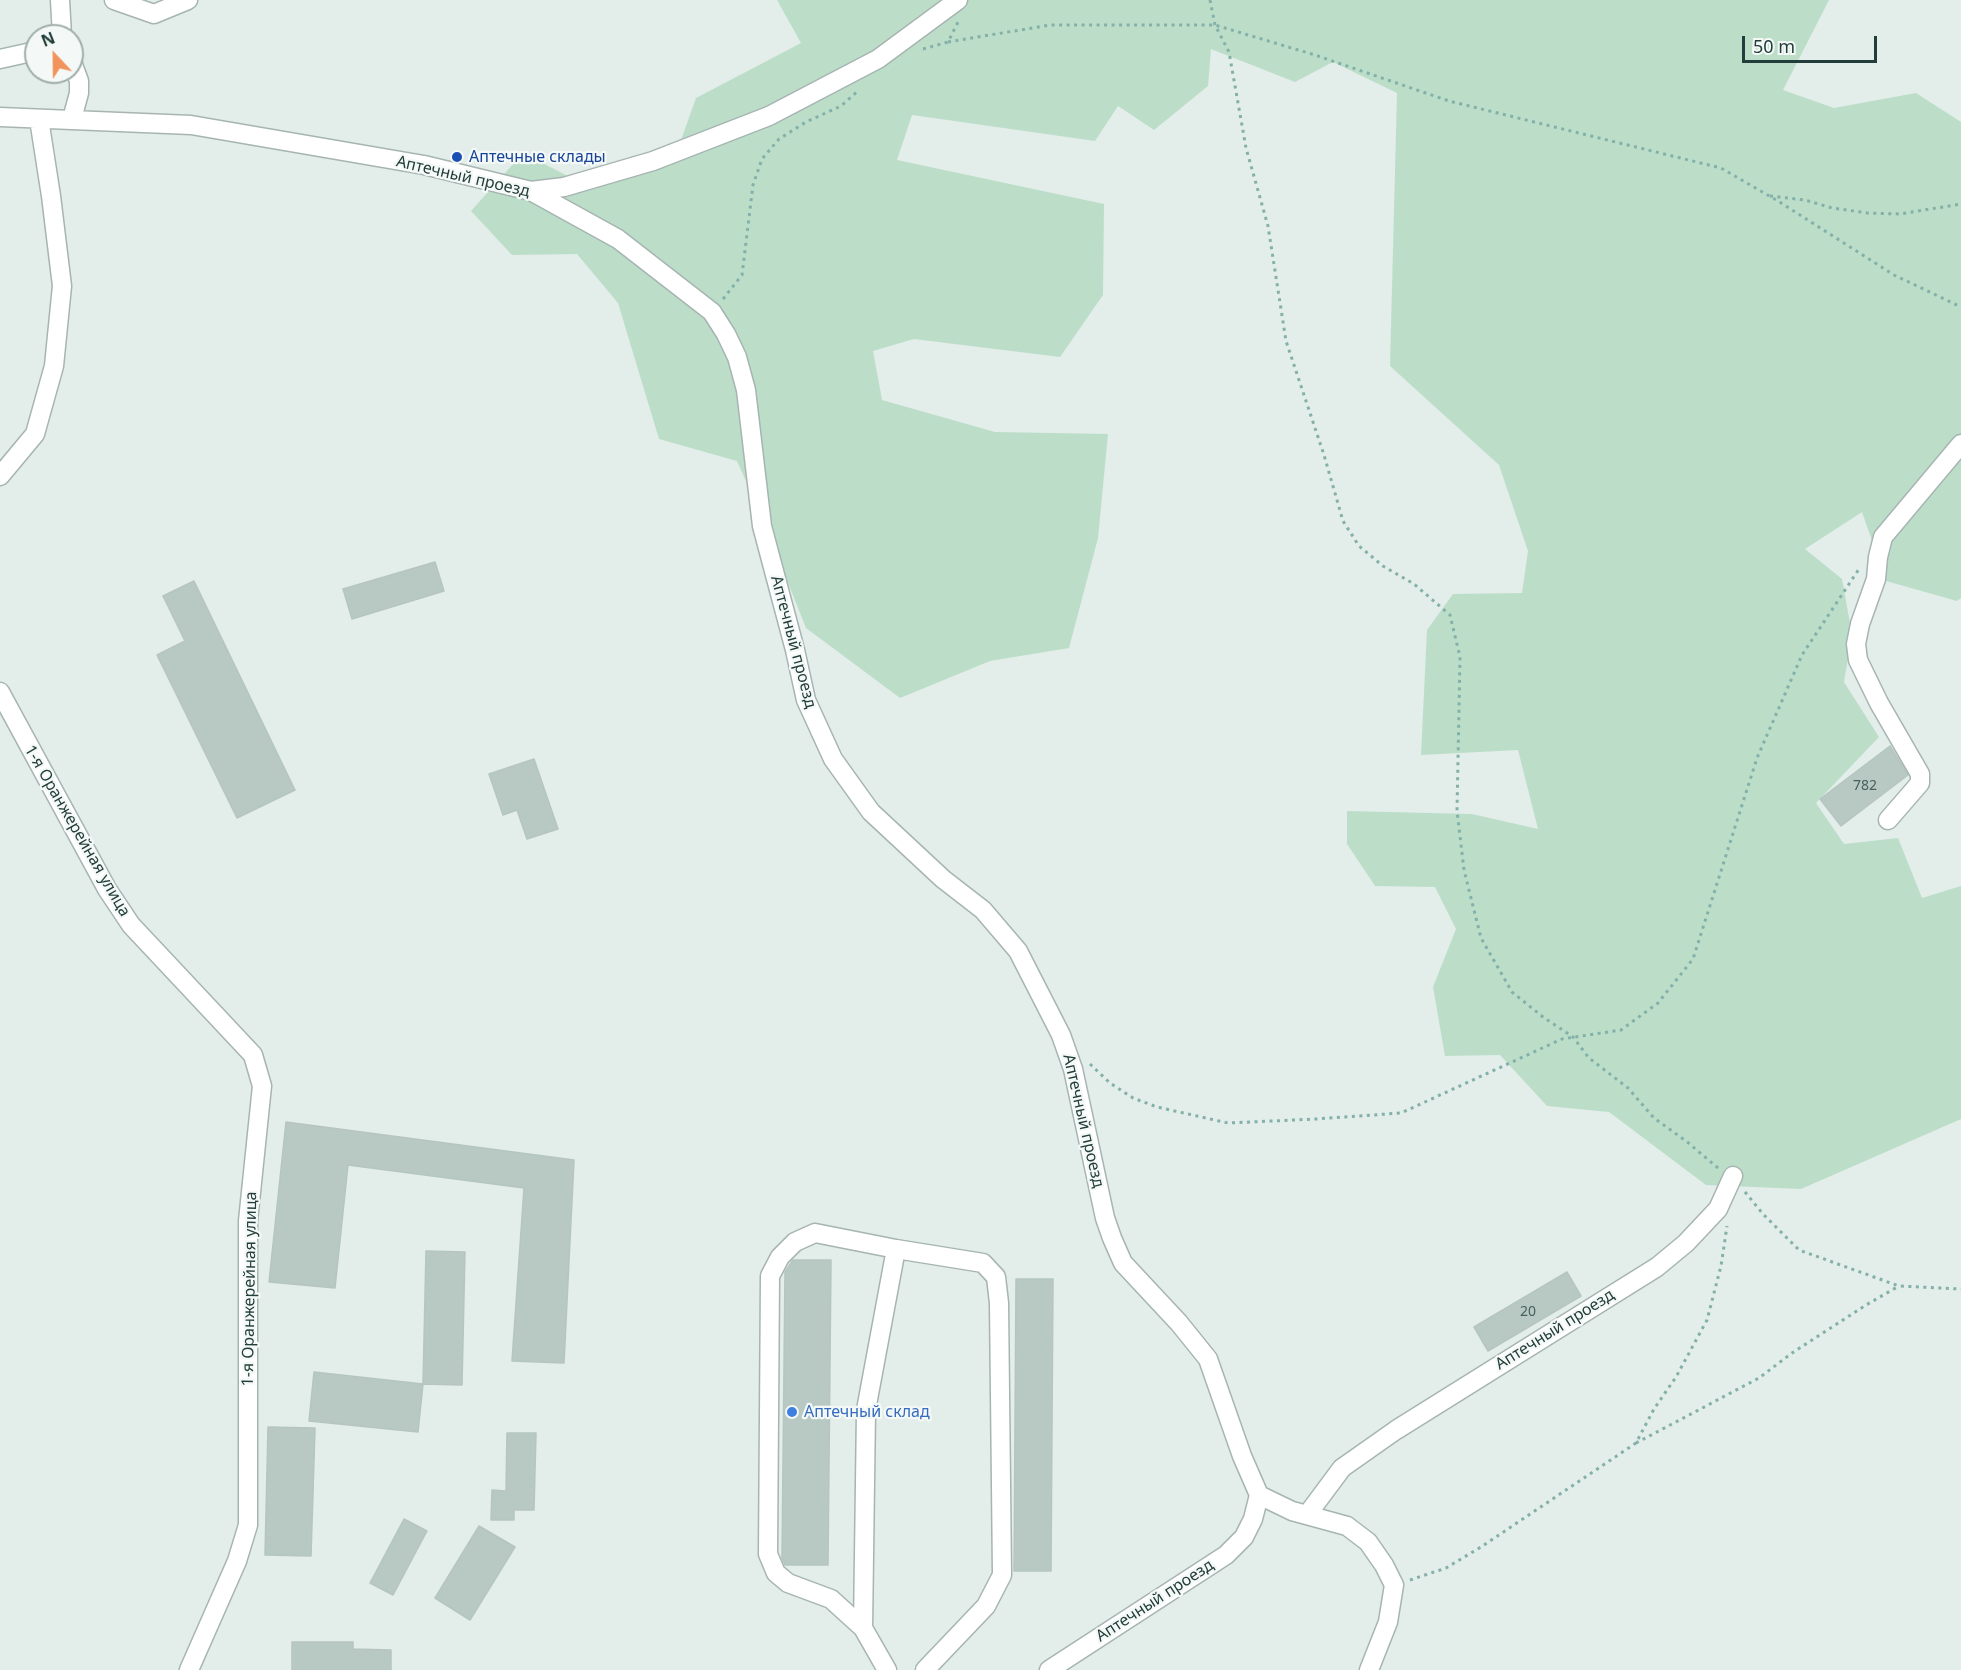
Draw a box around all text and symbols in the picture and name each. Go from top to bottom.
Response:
north arrow [24,24,84,84]
scale bar [1745,24,1880,62]
text: N [38,27,58,52]
text: 50 m [1753,34,1795,58]
place label: Аптечные склады [469,147,606,167]
marker: Аптечные склады [450,150,464,164]
street label: Аптечный проезд [394,152,532,202]
street label: Аптечный проезд [766,574,820,710]
street label: 1-я Оранжерейная улица [20,742,134,920]
house number: 782 [1853,778,1877,794]
street label: Аптечный проезд [1058,1052,1108,1190]
street label: 1-я Оранжерейная улица [239,1191,261,1387]
street label: Аптечный проезд [1492,1286,1618,1374]
house number: 20 [1520,1304,1536,1320]
place label: Аптечный склад [804,1402,930,1422]
marker: Аптечный склад [785,1405,799,1419]
street label: Аптечный проезд [1092,1556,1218,1646]

